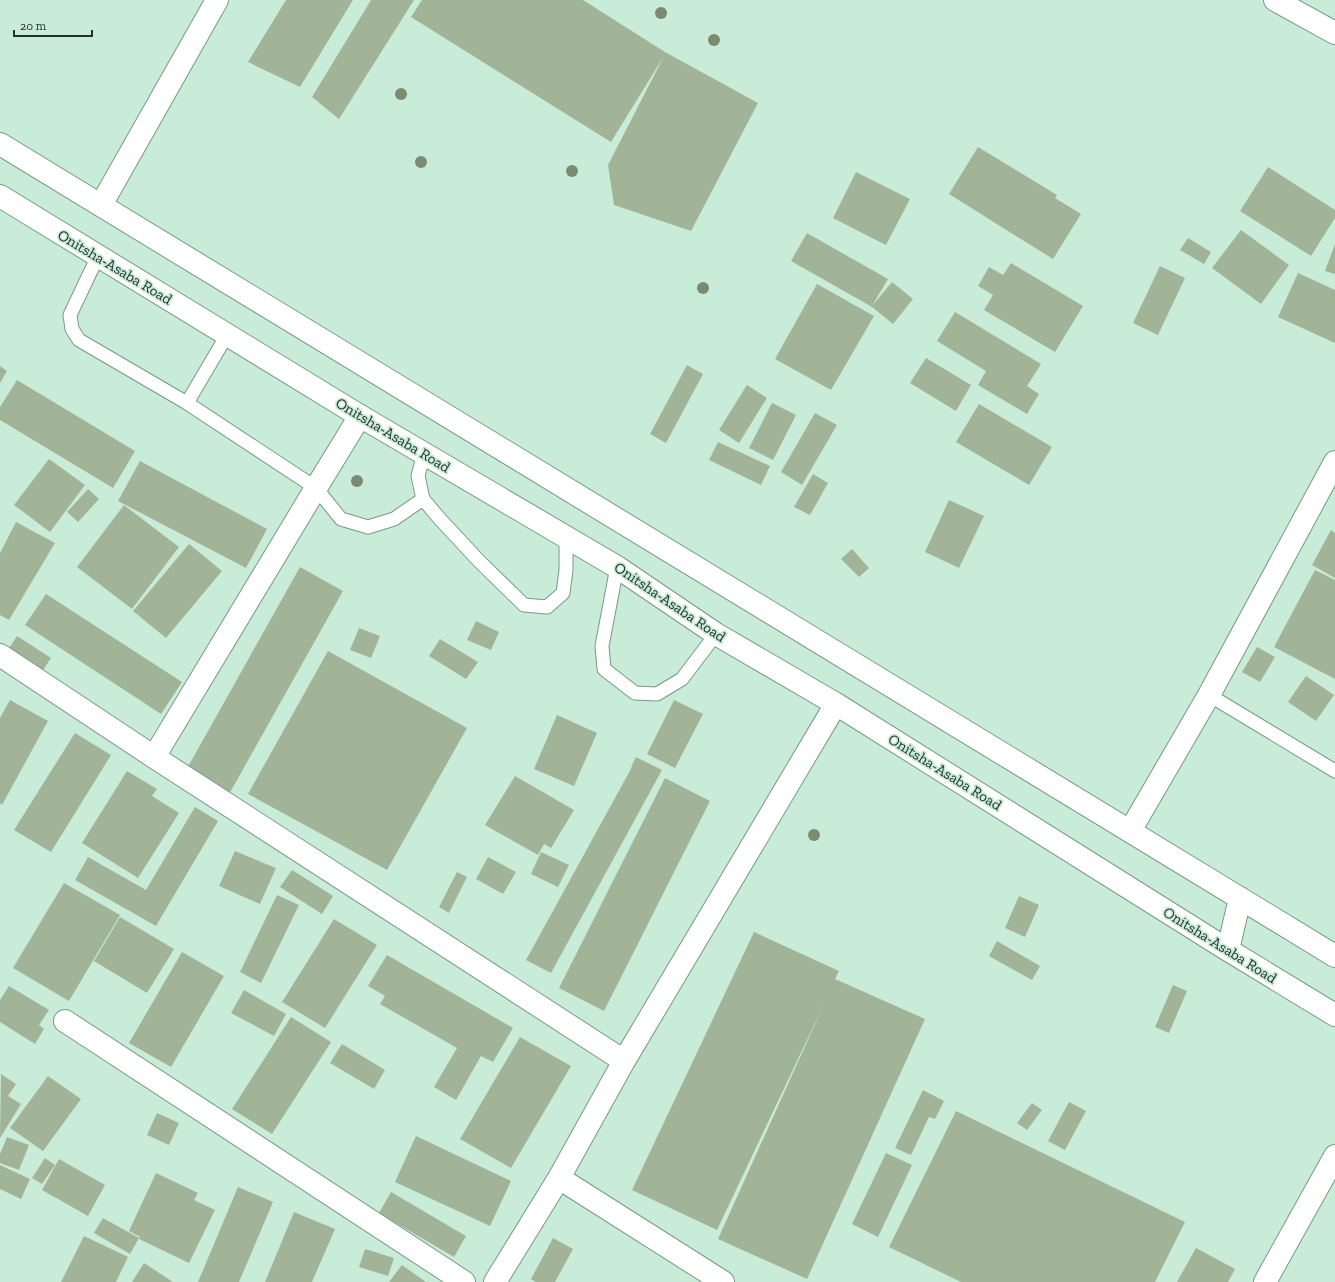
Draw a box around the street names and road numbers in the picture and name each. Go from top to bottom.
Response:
street label: Onitsha-Asaba Road [54,226,176,309]
street label: Onitsha-Asaba Road [332,394,454,477]
street label: Onitsha-Asaba Road [611,558,730,646]
street label: Onitsha-Asaba Road [885,730,1006,815]
street label: Onitsha-Asaba Road [1160,903,1281,988]

